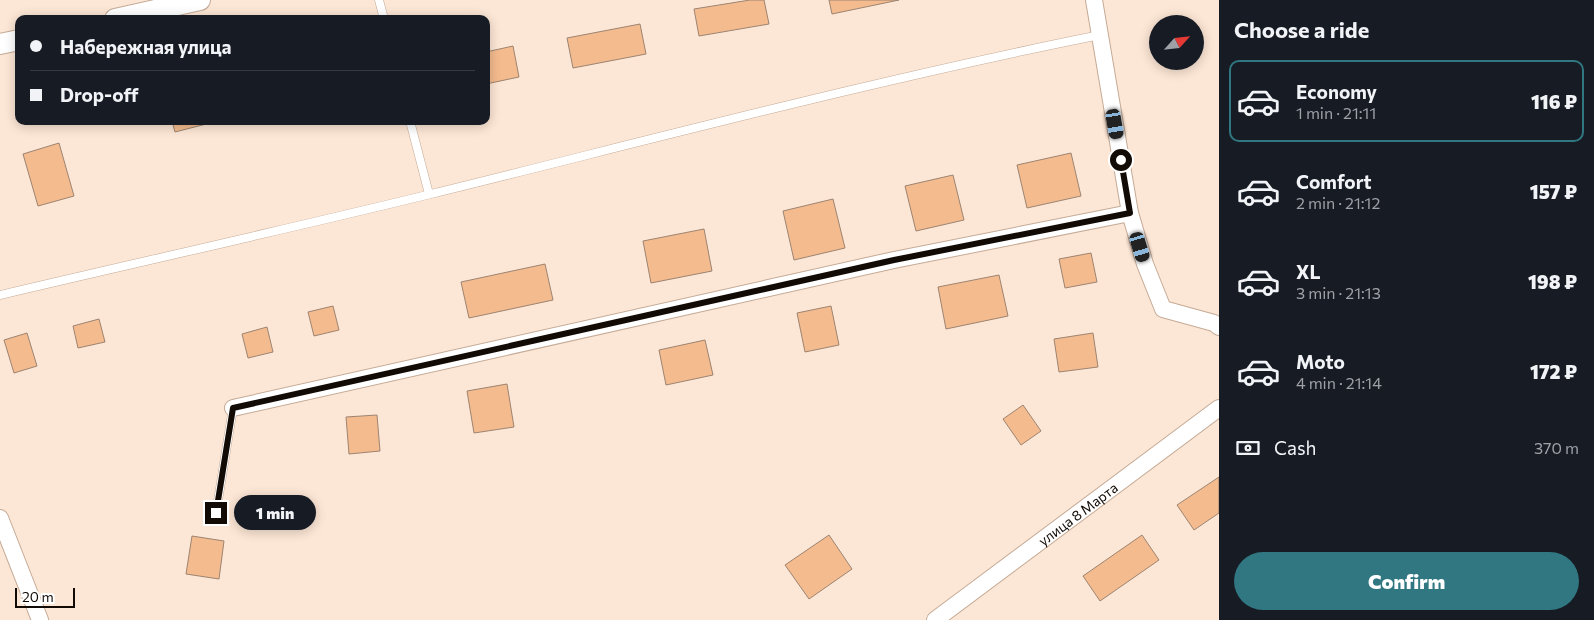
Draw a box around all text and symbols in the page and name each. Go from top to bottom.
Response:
north arrow [1149,15,1204,70]
map controls [1149,15,1204,70]
text: Choose a ride [1234,16,1369,43]
text: Набережная улица [60,35,231,58]
icon: car [1236,79,1281,124]
text: Economy [1296,80,1377,103]
text: Drop-off [60,83,139,106]
text: 116 ₽ [1531,90,1577,113]
text: 1 min · 21:11 [1296,103,1376,122]
car [1105,108,1124,140]
route start [1110,149,1132,171]
icon: car [1236,169,1281,214]
text: Comfort [1296,170,1372,193]
text: 157 ₽ [1530,180,1577,203]
text: 2 min · 21:12 [1296,193,1380,212]
car [1128,230,1151,264]
icon: car [1236,259,1281,304]
text: XL [1296,260,1321,283]
text: 198 ₽ [1528,270,1577,293]
text: 3 min · 21:13 [1296,283,1381,302]
icon: car [1236,349,1281,394]
text: Moto [1296,350,1345,373]
text: 172 ₽ [1530,360,1577,383]
text: 4 min · 21:14 [1296,373,1382,392]
icon: cash [1234,434,1262,462]
text: Cash [1274,436,1316,459]
text: 370 m [1534,438,1579,457]
street label: улица 8 Марта [1035,478,1121,549]
callout: 1 min [234,496,316,530]
route end [205,502,227,524]
text: 1 min [256,503,294,522]
button: Confirm [1234,552,1579,610]
scale bar [15,585,75,608]
text: 20 m [22,588,54,605]

